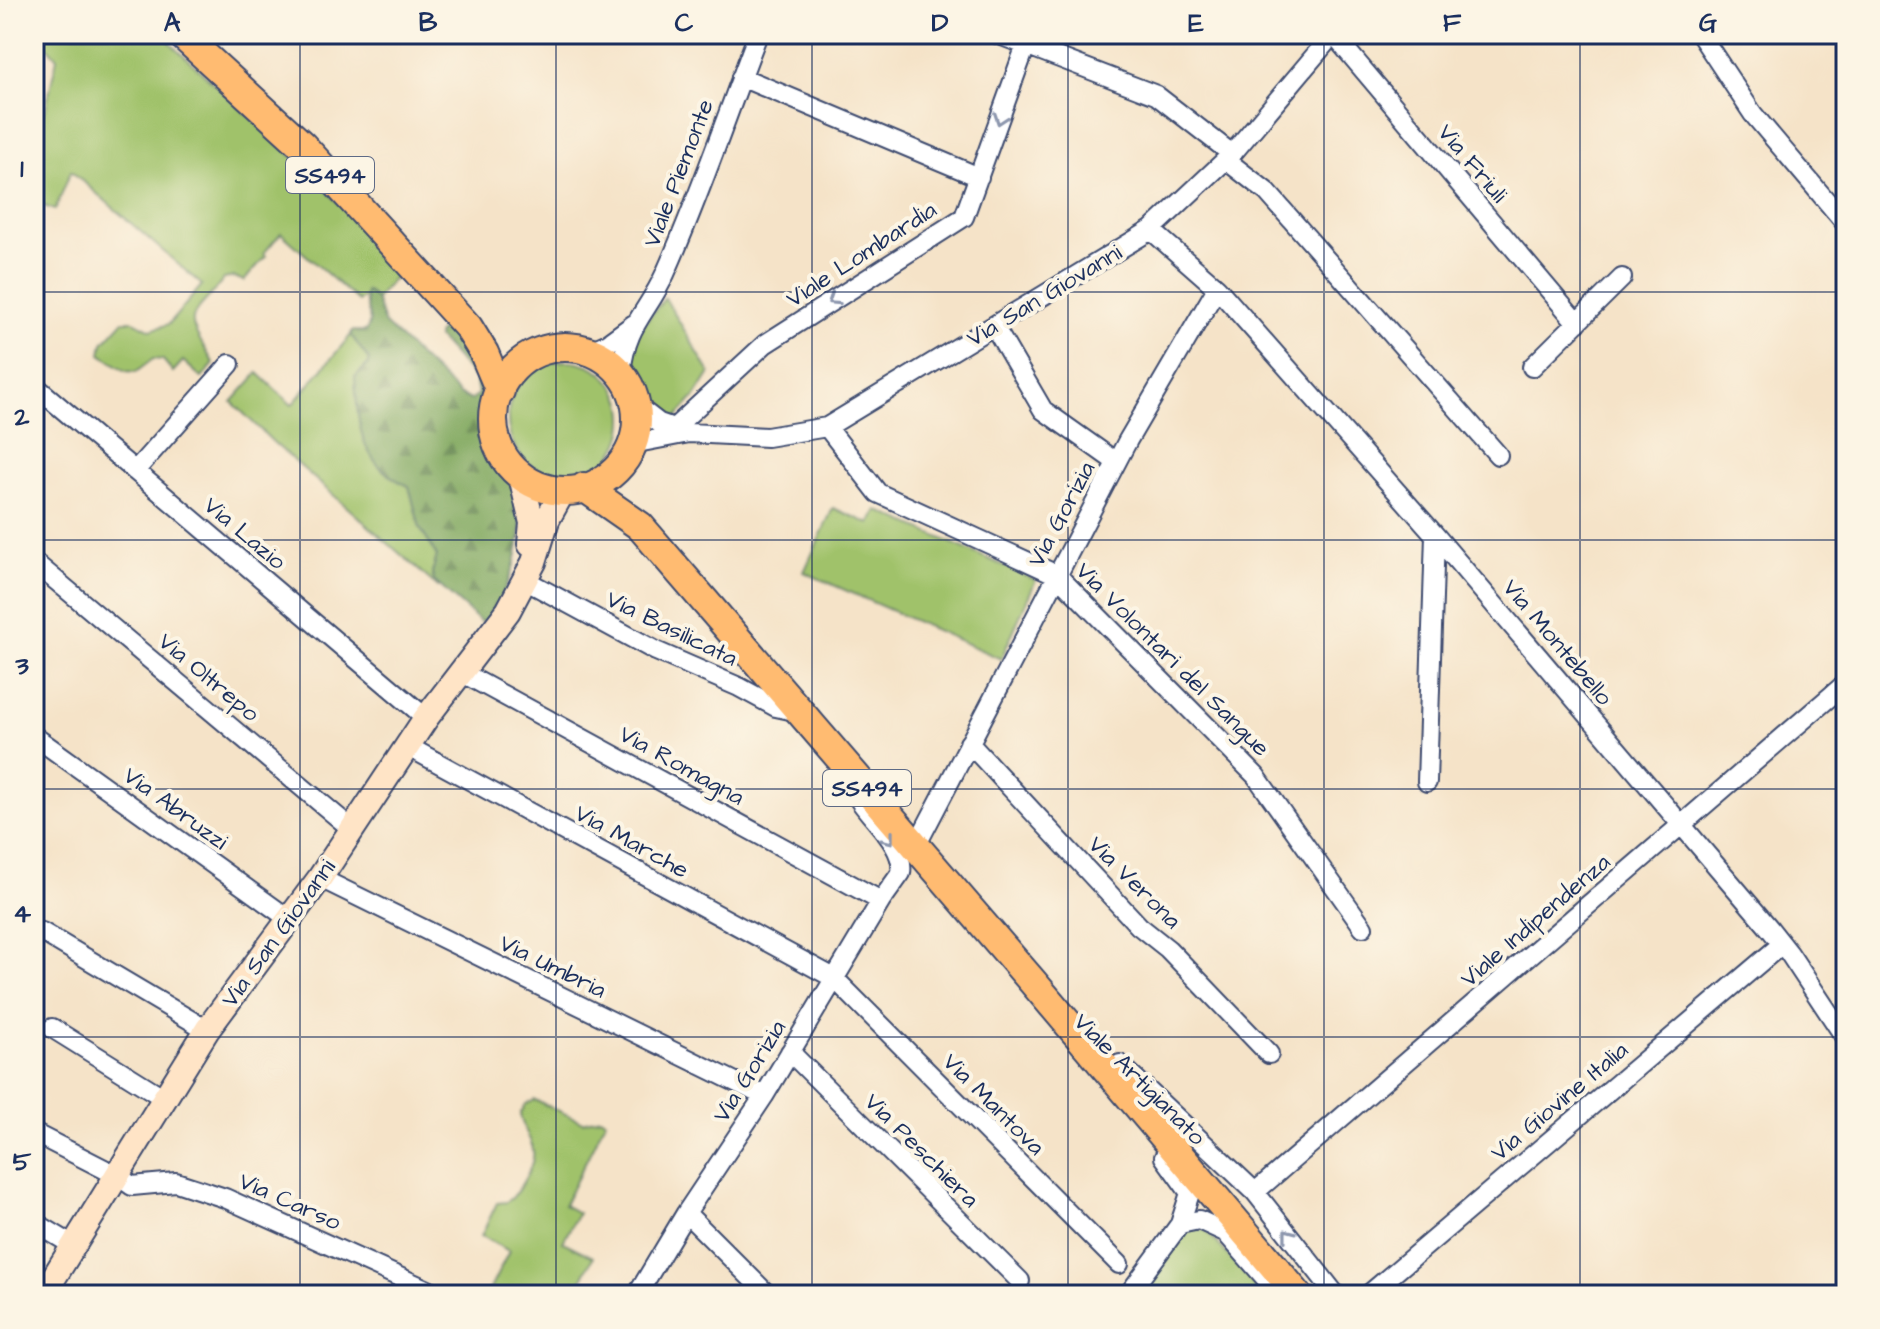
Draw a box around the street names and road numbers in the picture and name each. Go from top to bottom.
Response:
street label: Viale Piemonte [635,94,723,252]
street label: Via Friuli [1429,117,1516,211]
road number: SS494 [286,157,374,193]
street label: Viale Lombardia [780,193,943,316]
street label: Via San Giovanni [960,236,1129,356]
street label: Via Gorizia [1020,456,1104,573]
street label: Via Lazio [196,489,293,579]
street label: Via Volontari del Sangue [1067,555,1277,765]
street label: Via Montebello [1494,572,1621,714]
street label: Via Basilicata [600,582,743,675]
street label: Via Oltrepo [150,625,267,731]
street label: Via Romagna [612,717,750,815]
street label: Via Abruzzi [116,759,235,859]
road number: SS494 [823,770,911,806]
street label: Via Marche [568,796,695,887]
street label: Via Verona [1080,828,1189,937]
street label: Viale Indipendenza [1453,846,1618,995]
street label: Via San Giovanni [213,852,344,1015]
street label: Via Umbria [493,926,612,1007]
street label: Viale Artigianato [1065,1006,1213,1155]
street label: Via Gorizia [705,1014,795,1129]
street label: Via Giovine Italia [1484,1034,1636,1169]
street label: Via Mantova [934,1046,1052,1164]
street label: Via Peschiera [856,1086,986,1216]
street label: Via Carso [233,1164,347,1240]

